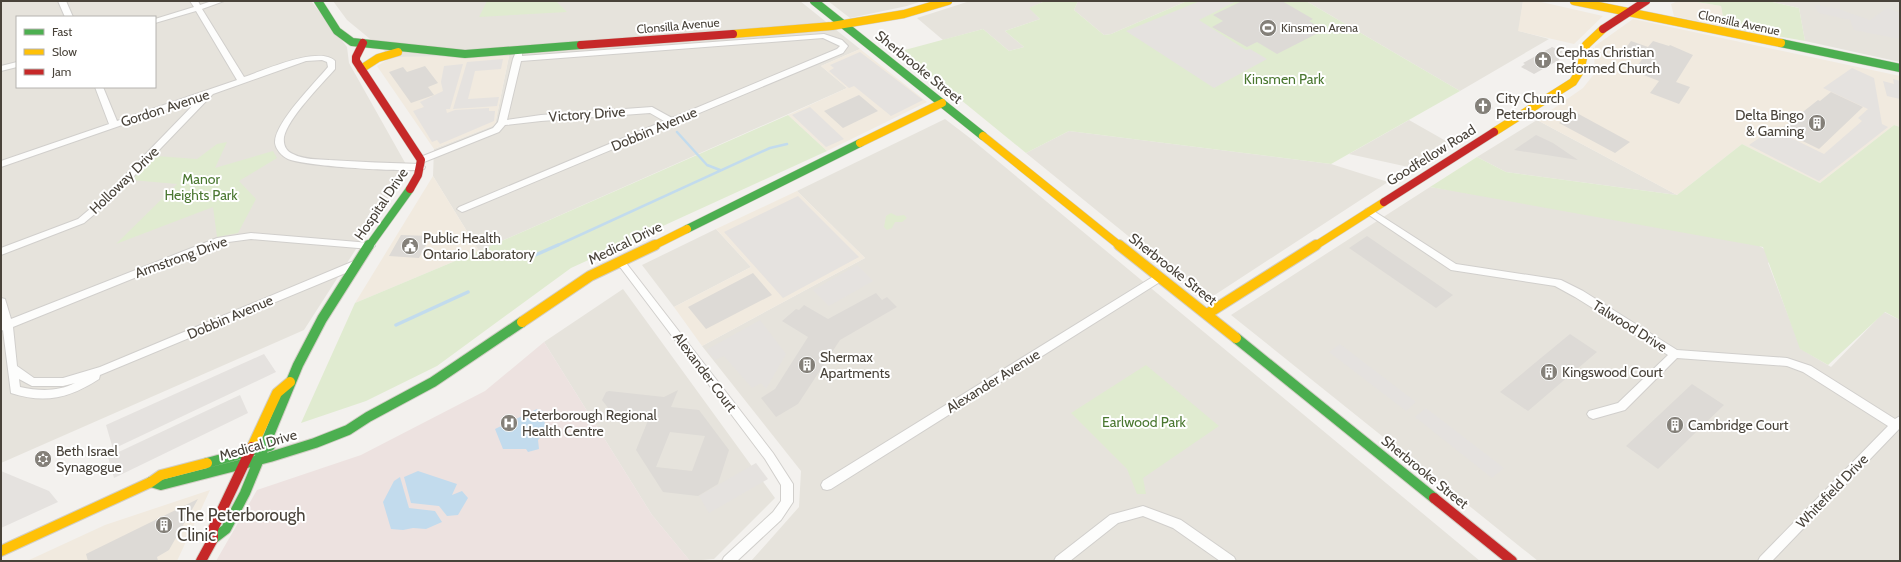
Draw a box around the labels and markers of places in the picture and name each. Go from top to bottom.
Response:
sports icon: Kinsmen Arena [1258,18,1278,38]
place label: Kinsmen Arena [1281,20,1358,35]
place label: Cephas Christian Reformed Church [1556,43,1660,77]
church icon: Cephas Christian Reformed Church [1533,50,1553,70]
place label: City Church Peterborough [1496,89,1577,123]
church icon: City Church Peterborough [1473,96,1493,116]
place label: Delta Bingo & Gaming [1735,106,1805,140]
building icon: Delta Bingo & Gaming [1807,113,1827,133]
place label: Public Health Ontario Laboratory [423,229,535,263]
public building icon: Public Health Ontario Laboratory [400,236,420,256]
place label: Shermax Apartments [820,348,890,382]
building icon: Shermax Apartments [797,355,817,375]
building icon: Kingswood Court [1539,362,1559,382]
place label: Kingswood Court [1562,363,1663,381]
place label: Peterborough Regional Health Centre [522,406,658,440]
hospital icon: Peterborough Regional Health Centre [499,413,519,433]
building icon: Cambridge Court [1665,415,1685,435]
place label: Cambridge Court [1688,416,1789,434]
place label: Beth Israel Synagogue [56,442,122,476]
synagogue icon: Beth Israel Synagogue [33,449,53,469]
place label: The Peterborough Clinic [177,505,306,545]
building icon: The Peterborough Clinic [154,515,174,535]

